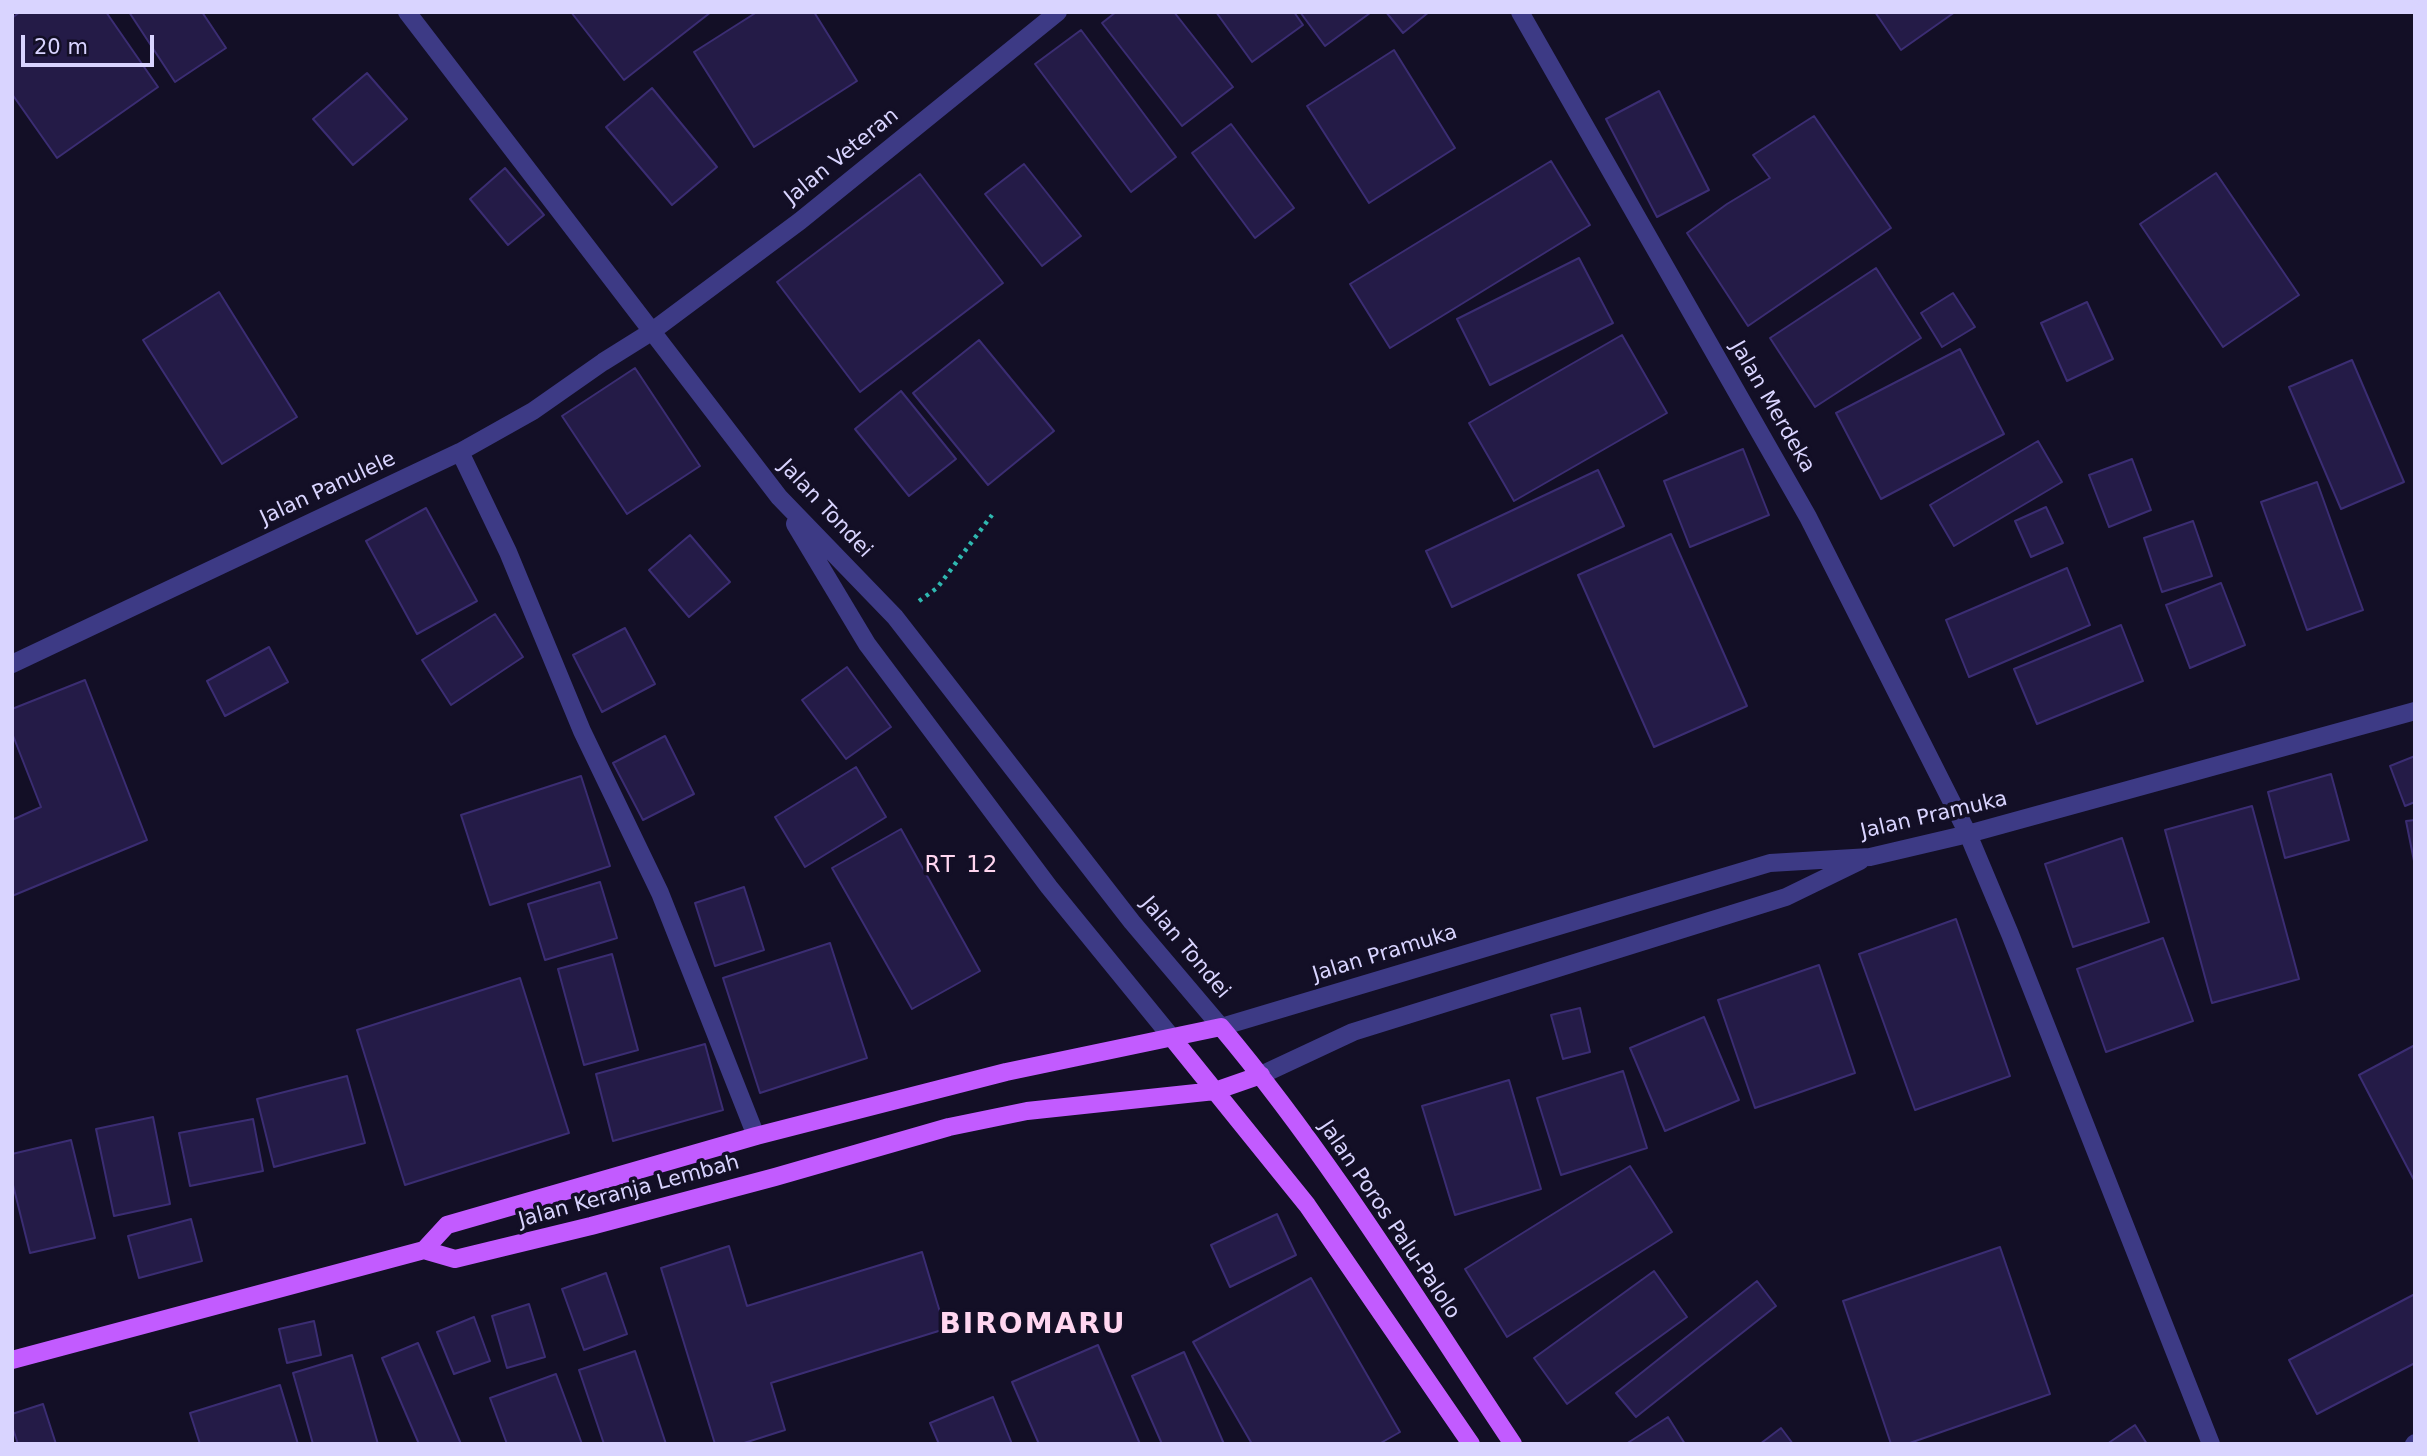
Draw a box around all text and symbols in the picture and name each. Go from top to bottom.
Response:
scale bar [24,21,158,65]
text: 20 m [34,35,88,59]
street label: Jalan Veteran [780,103,904,211]
street label: Jalan Merdeka [1724,337,1820,477]
street label: Jalan Panulele [256,447,400,531]
street label: Jalan Tondei [773,455,877,563]
street label: Jalan Pramuka [1858,787,2010,845]
district label: RT 12 [925,852,999,880]
street label: Jalan Tondei [1135,892,1235,1004]
street label: Jalan Pramuka [1310,920,1460,988]
street label: Jalan Poros Palu-Palolo [1313,1116,1465,1324]
street label: Jalan Keranja Lembah [516,1150,742,1234]
district label: BIROMARU [941,1309,1125,1343]

